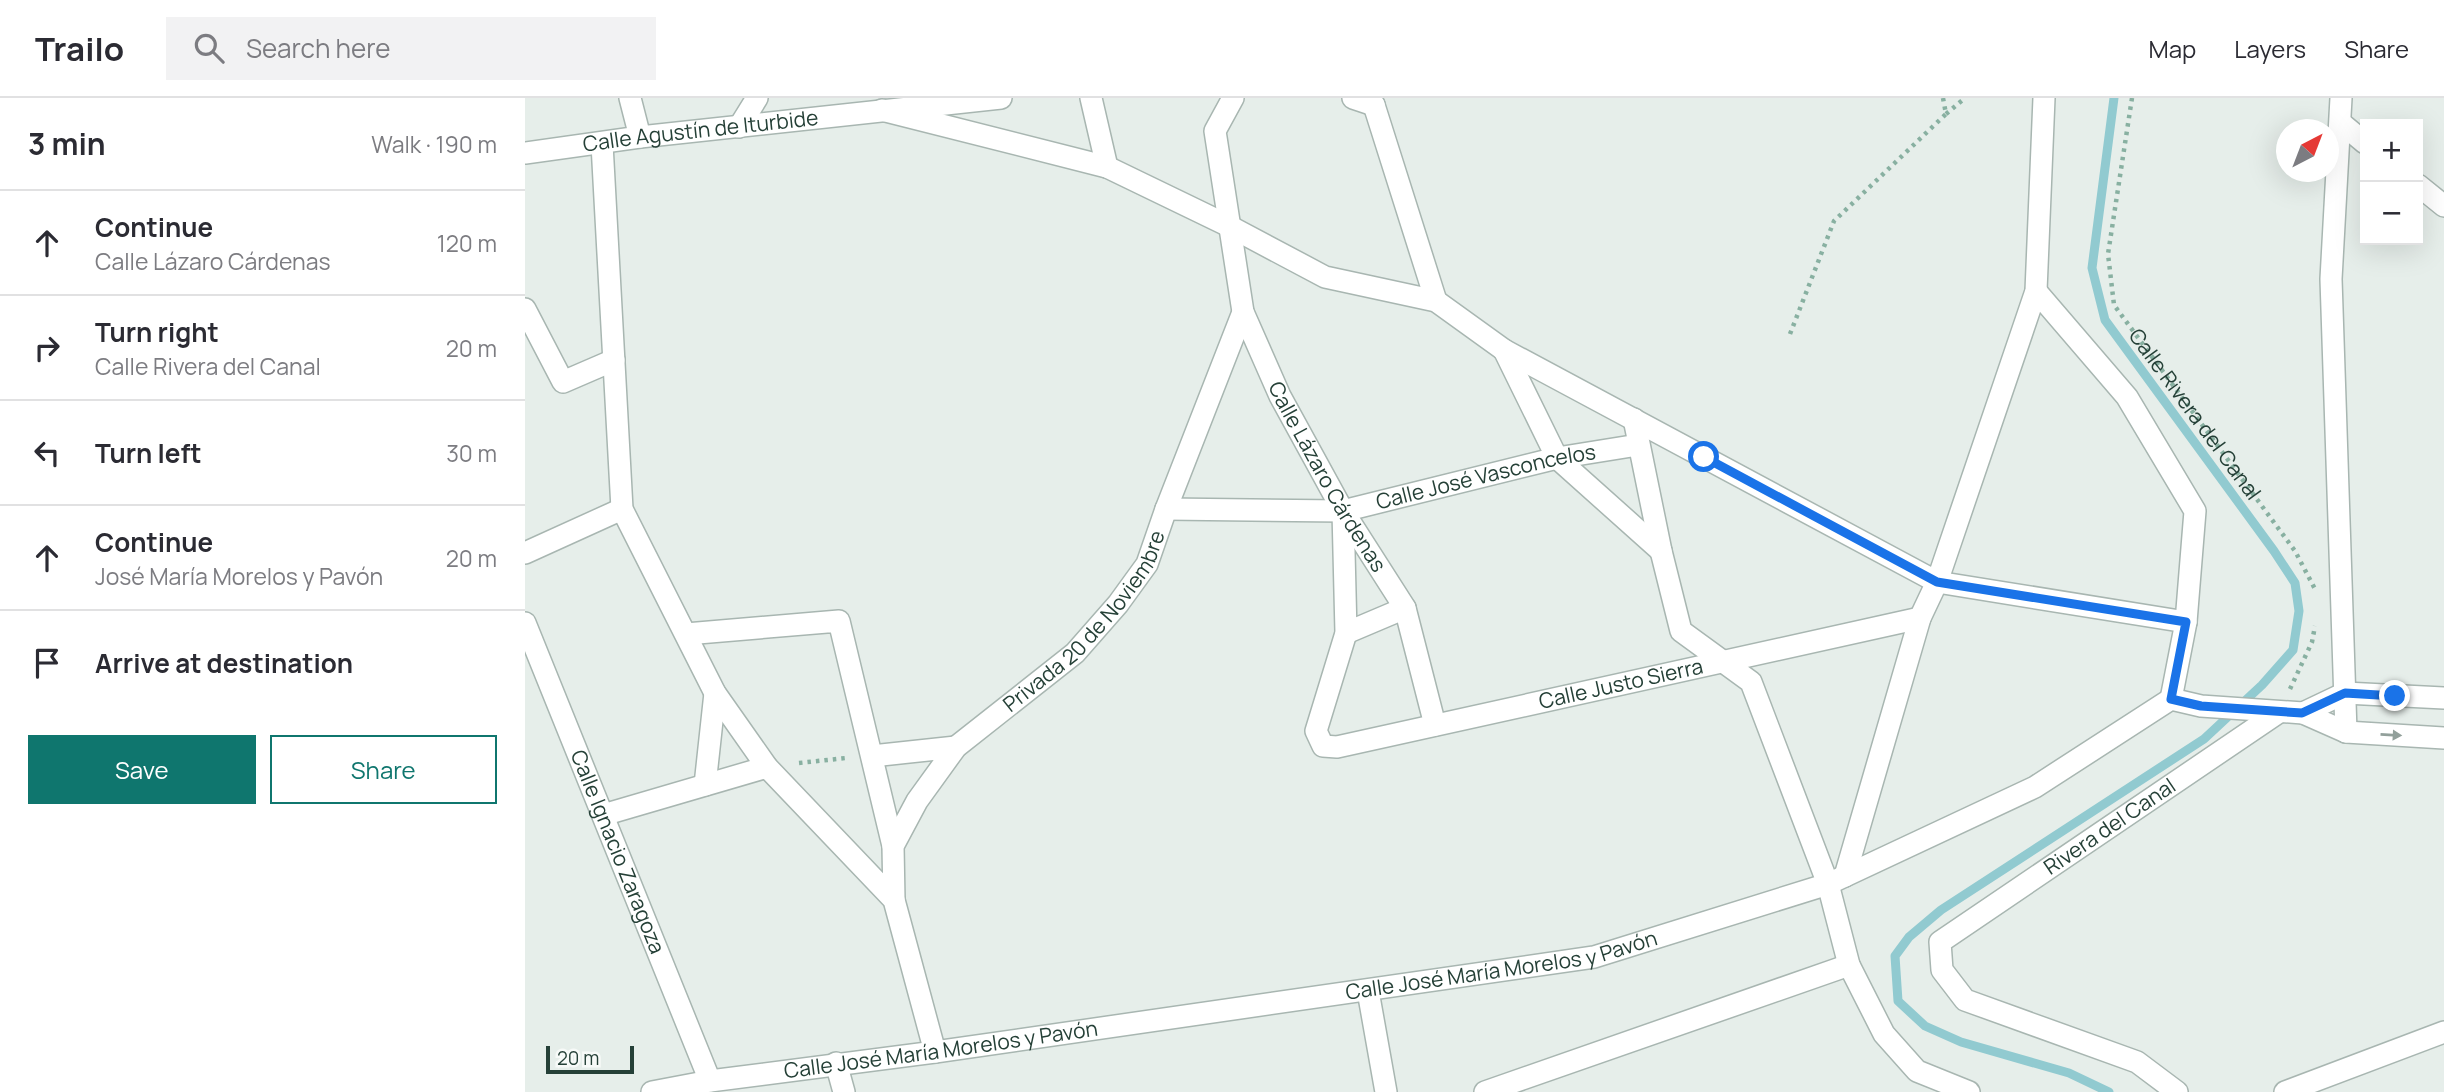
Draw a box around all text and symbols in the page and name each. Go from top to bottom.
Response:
search box [166,17,656,80]
text: Trailo [35,26,124,71]
icon: search [190,29,228,67]
text: Search here [246,30,391,66]
text: Map [2149,32,2196,65]
text: Layers [2234,32,2306,65]
text: Share [2344,32,2409,65]
street label: Calle Agustín de Iturbide [581,103,820,158]
north arrow [2276,119,2339,182]
map controls [2360,119,2423,245]
button: + [2360,119,2423,182]
text: 3 min [28,123,106,164]
text: Walk · 190 m [371,128,497,160]
button: − [2360,182,2423,245]
text: Continue [95,209,213,245]
icon: ahead [28,224,66,262]
text: 120 m [437,227,497,259]
text: Calle Lázaro Cárdenas [95,245,331,277]
text: Turn right [95,314,219,350]
street label: Calle Rivera del Canal [2123,322,2268,505]
icon: right [28,329,66,367]
text: 20 m [446,332,497,364]
text: Calle Rivera del Canal [95,350,321,382]
street label: Calle Lázaro Cárdenas [1262,377,1393,577]
icon: left [28,434,66,472]
text: Turn left [95,435,202,471]
text: 30 m [446,437,497,469]
street label: Calle José Vasconcelos [1373,437,1598,515]
route start [1688,441,1719,472]
text: Continue [95,524,213,560]
street label: Privada 20 de Noviembre [997,526,1171,718]
icon: ahead [28,539,66,577]
text: 20 m [446,542,497,574]
text: José María Morelos y Pavón [95,560,383,592]
icon: arrive [28,644,66,682]
text: Arrive at destination [95,645,353,681]
street label: Calle Justo Sierra [1536,651,1706,715]
route end [2379,680,2410,711]
one-way arrow [2380,729,2402,740]
button: Save [28,735,256,804]
button: Share [270,735,497,804]
street label: Calle Ignacio Zaragoza [565,746,672,958]
street label: Rivera del Canal [2038,771,2181,881]
street label: Calle José María Morelos y Pavón [1344,923,1660,1006]
street label: Calle José María Morelos y Pavón [782,1014,1099,1084]
scale bar [546,1043,633,1075]
text: 20 m [557,1045,599,1071]

